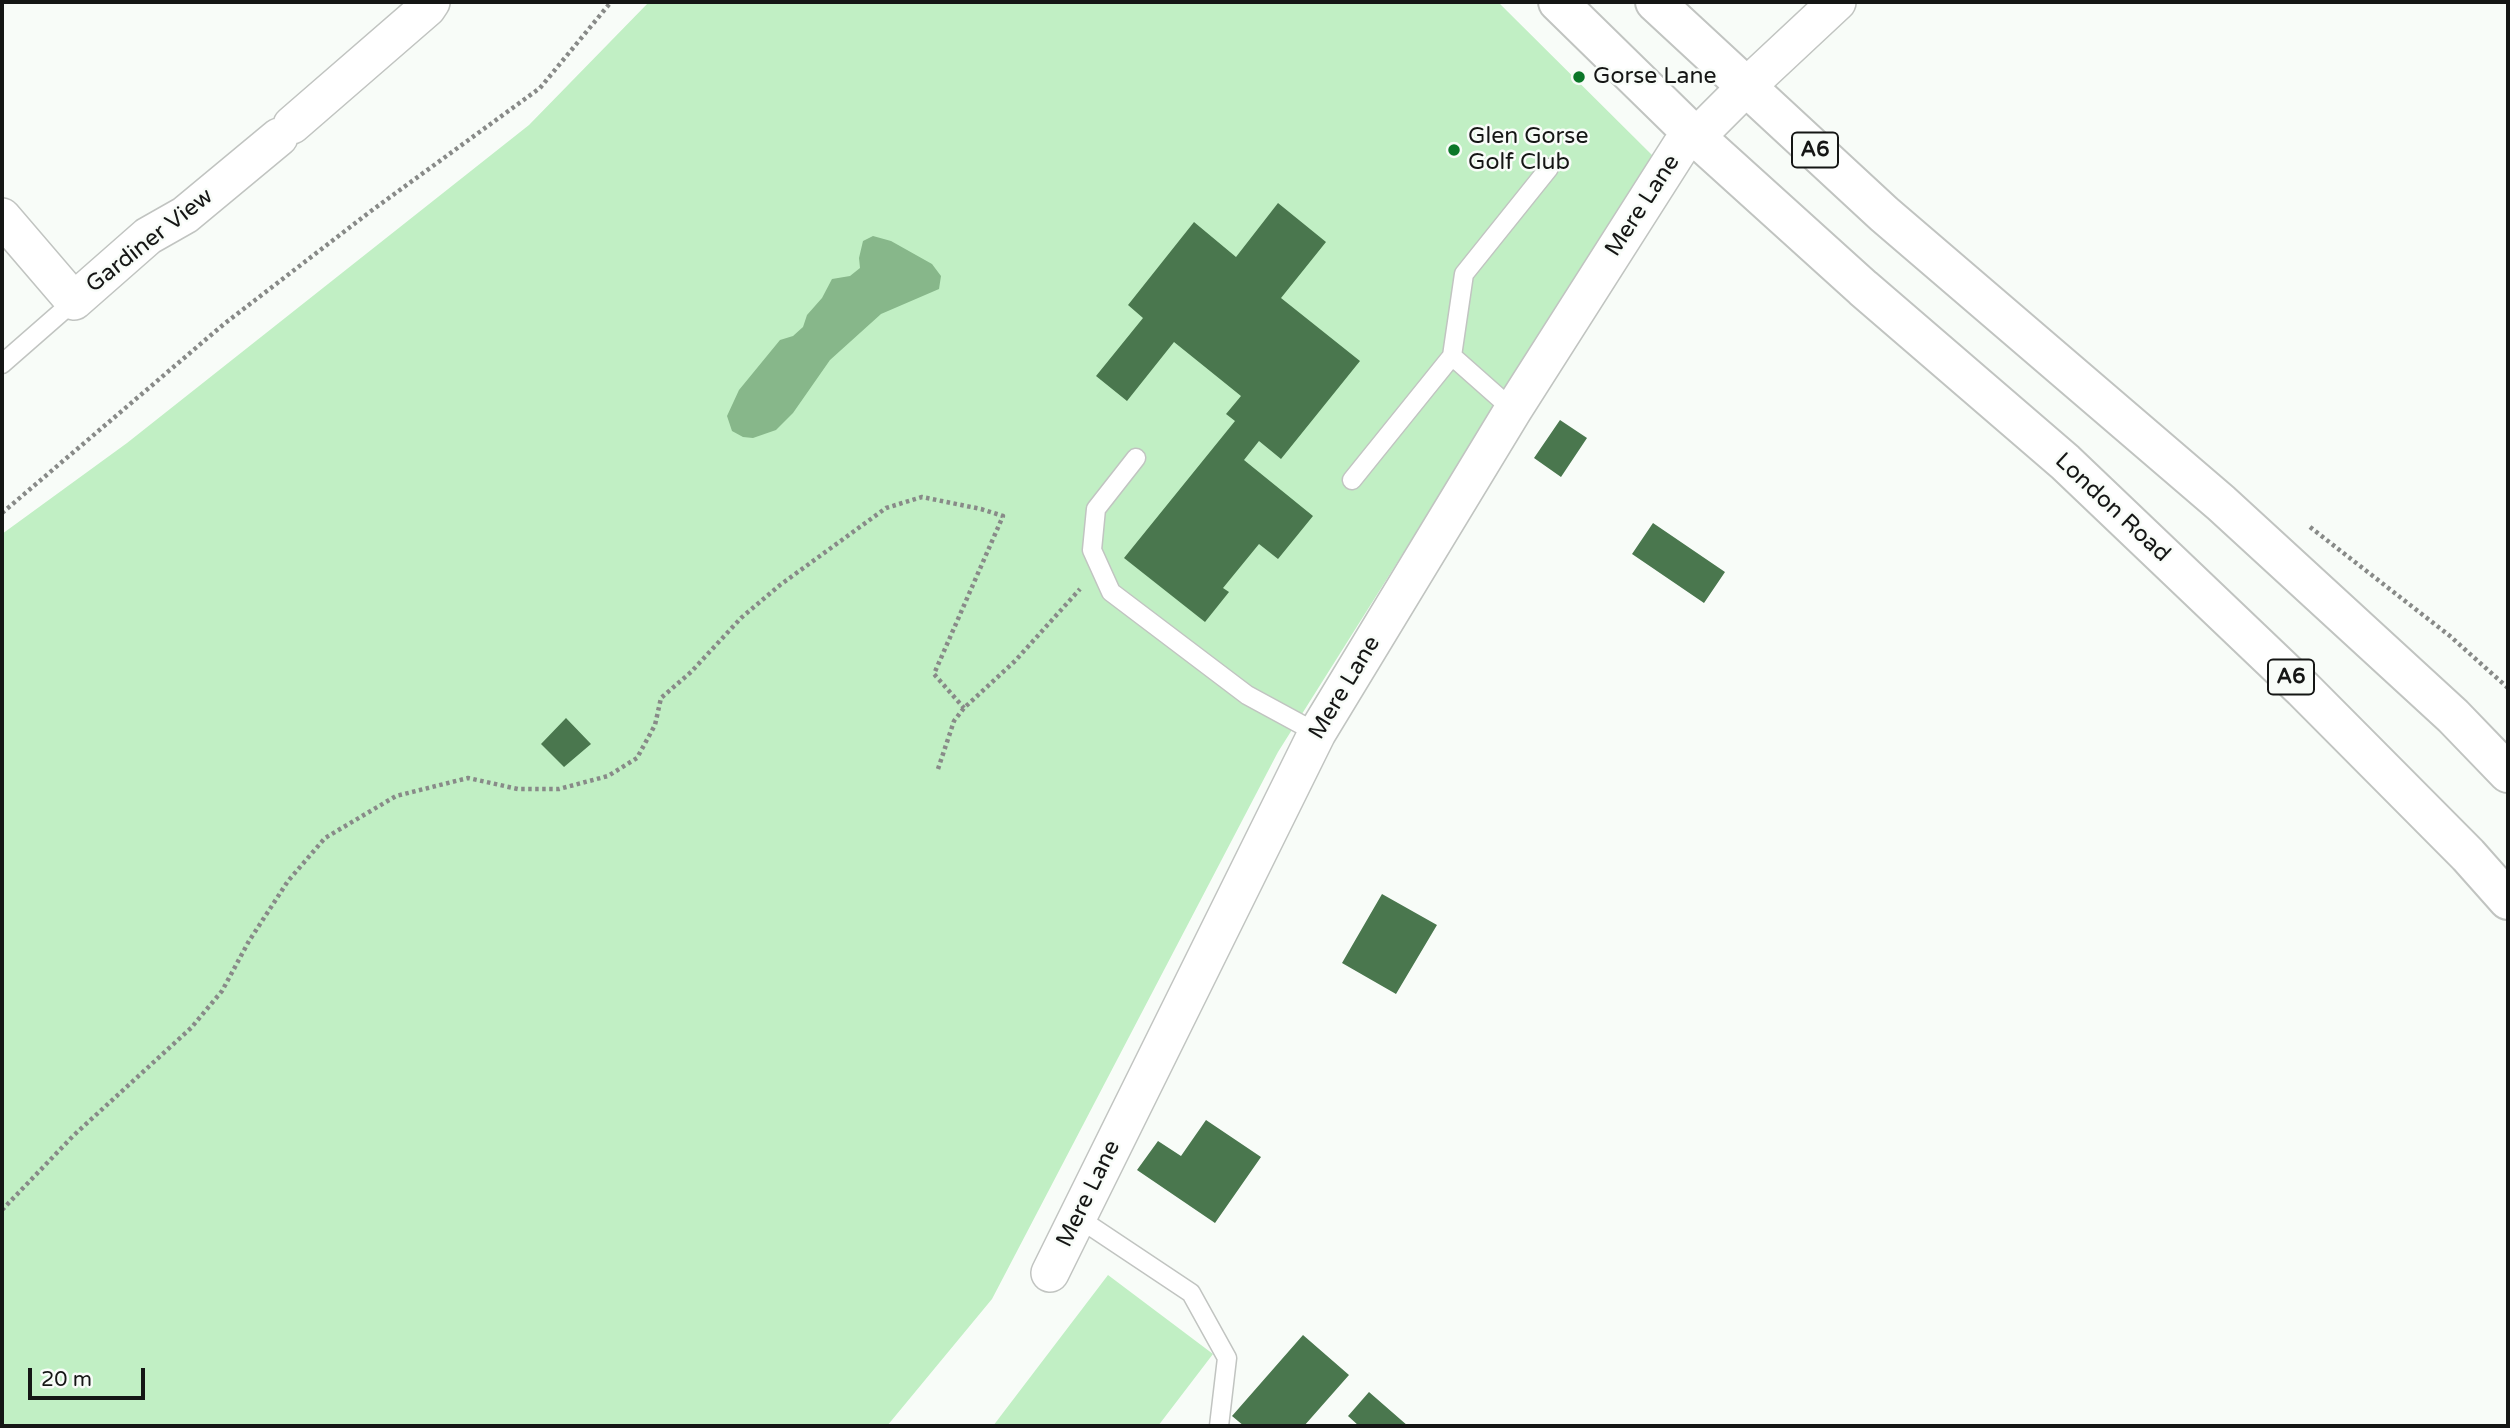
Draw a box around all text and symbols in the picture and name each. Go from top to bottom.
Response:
place label: Gorse Lane [1593,63,1716,91]
marker: Gorse Lane [1571,69,1587,85]
place label: Glen Gorse Golf Club [1468,123,1588,177]
road number: A6 [1792,132,1838,168]
marker: Glen Gorse Golf Club [1446,142,1462,158]
street label: Mere Lane [1600,150,1686,262]
street label: Gardiner View [81,183,219,299]
street label: London Road [2049,448,2175,568]
street label: Mere Lane [1303,631,1387,745]
road number: A6 [2268,660,2314,694]
street label: Mere Lane [1051,1136,1127,1252]
scale bar [32,1354,149,1398]
text: 20 m [41,1367,92,1392]

